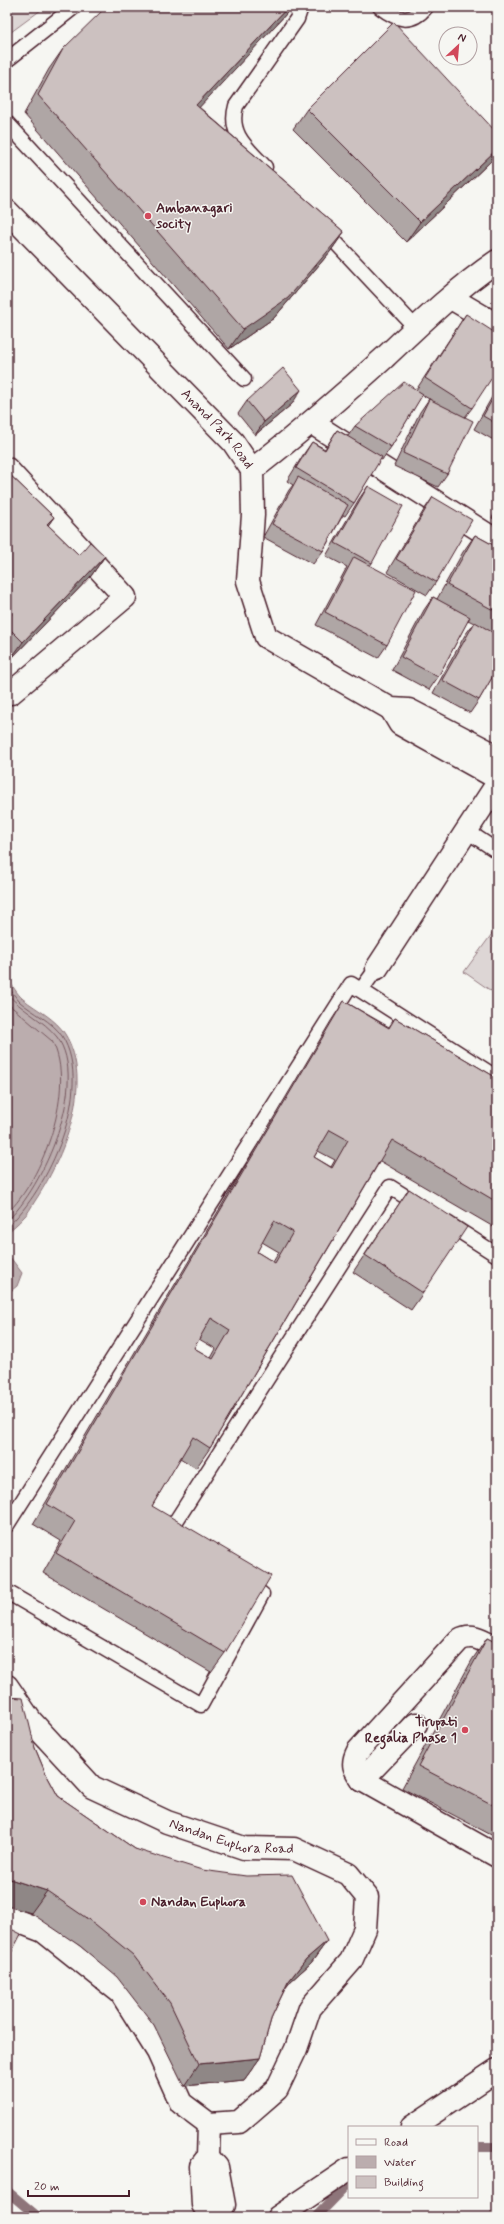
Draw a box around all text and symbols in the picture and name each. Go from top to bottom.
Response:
north arrow [438,26,478,66]
text: N [456,30,468,46]
place label: Ambanagari socity [155,199,233,233]
marker: Ambanagari socity [143,211,153,221]
street label: Anand Park Road [177,385,258,472]
place label: Tirupati Regalia Phase 1 [365,1713,457,1750]
marker: Tirupati Regalia Phase 1 [460,1725,470,1735]
street label: Nandan Euphora Road [167,1814,294,1858]
place label: Nandan Euphora [151,1893,246,1911]
marker: Nandan Euphora [138,1897,148,1907]
legend [348,2126,478,2198]
text: Road [384,2135,408,2151]
text: Water [384,2155,416,2171]
scale bar [28,2172,129,2198]
text: Building [384,2175,424,2192]
text: 20 m [34,2179,60,2195]

